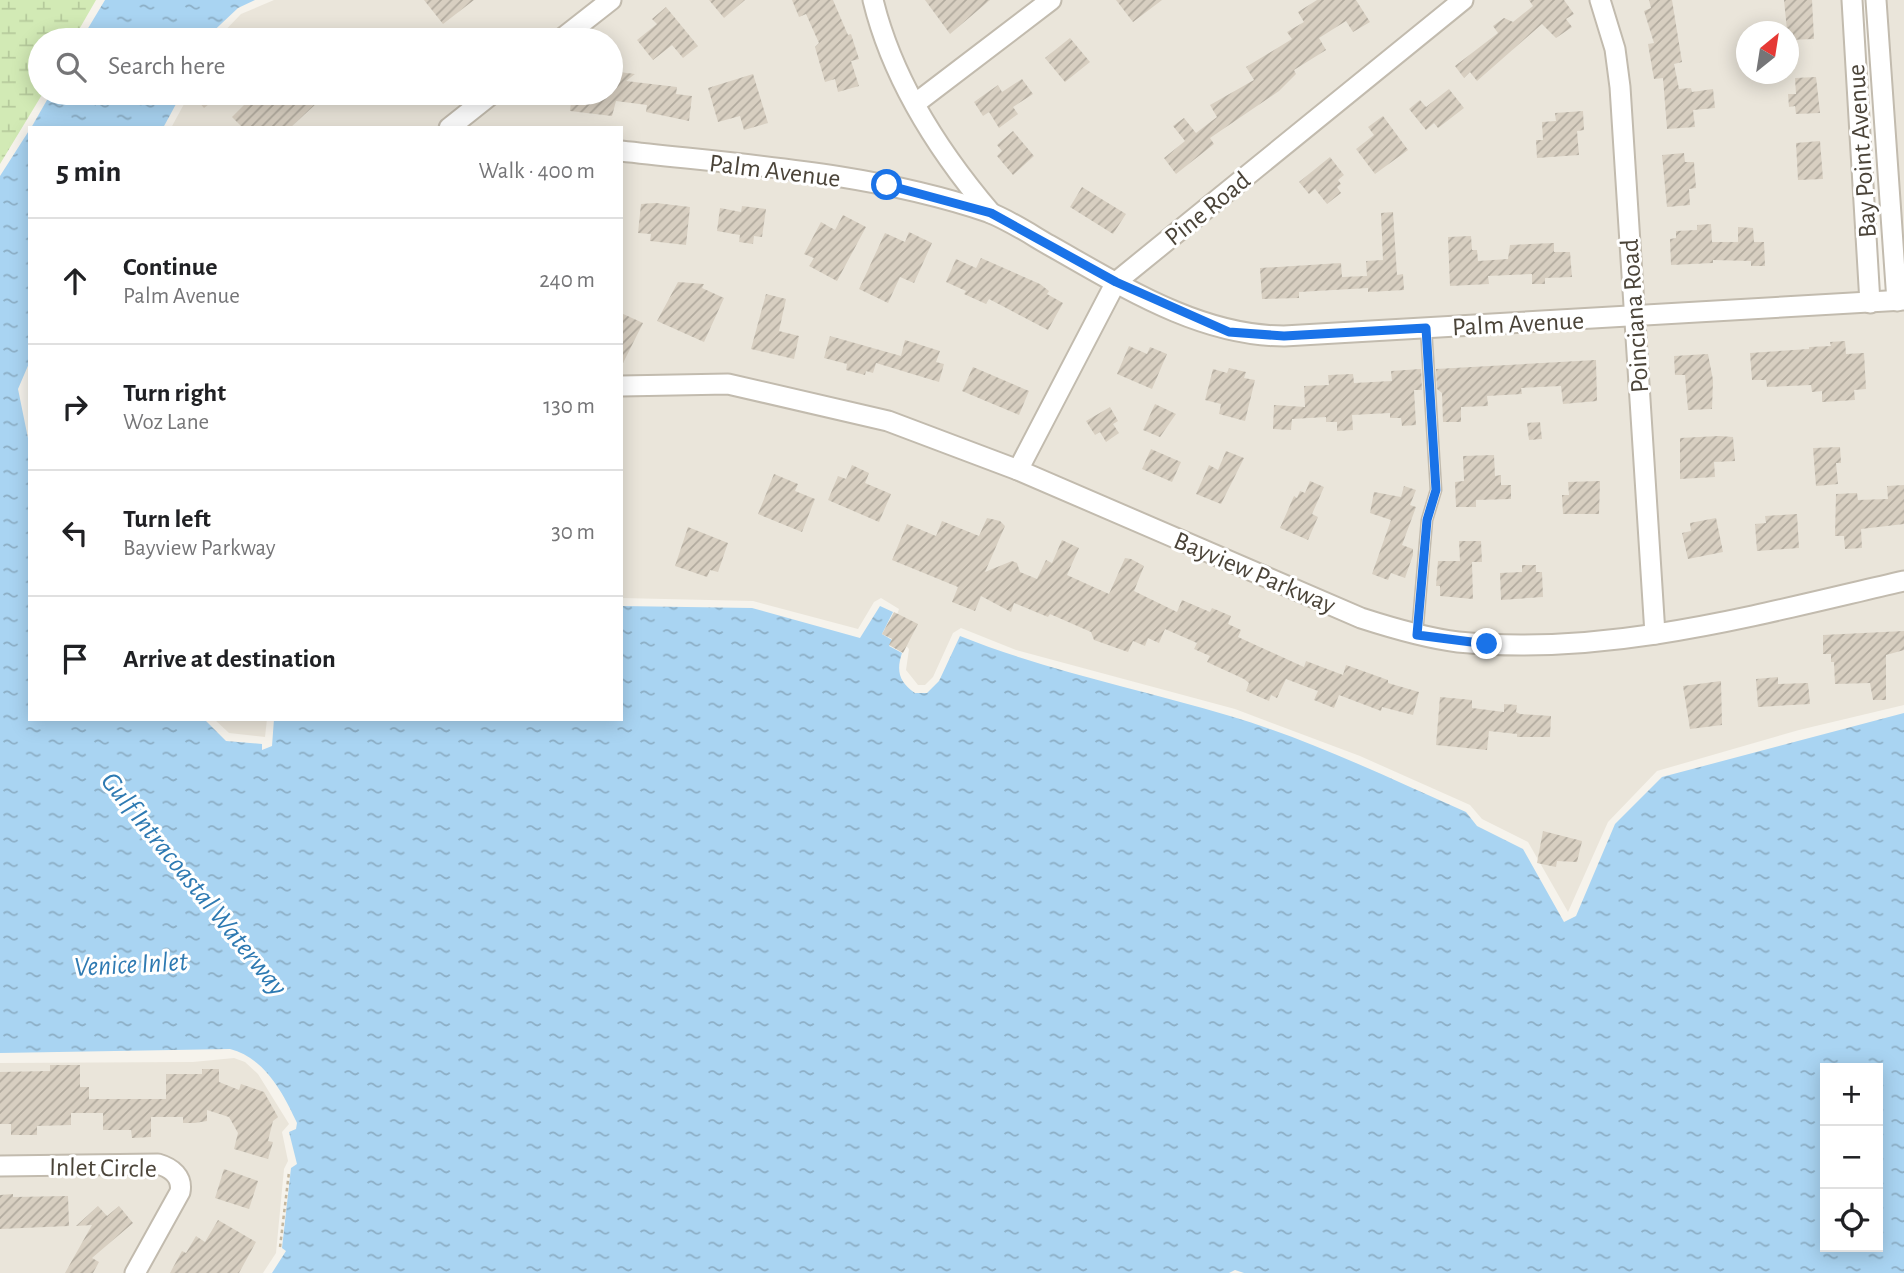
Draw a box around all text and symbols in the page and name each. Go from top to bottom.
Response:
north arrow [1736,21,1799,84]
search box [28,28,623,105]
icon: search [52,48,90,86]
text: Search here [108,53,226,79]
street label: Bay Point Avenue [1843,63,1881,239]
street label: Palm Avenue [708,150,842,192]
text: 5 min [56,157,121,187]
text: Walk · 400 m [479,160,595,183]
street label: Pine Road [1160,167,1255,251]
route start [871,169,902,200]
street label: Poinciana Road [1617,238,1653,394]
text: Continue [123,254,218,280]
icon: ahead [56,262,94,300]
text: 240 m [539,269,595,292]
text: Palm Avenue [123,285,240,308]
street label: Palm Avenue [1451,308,1585,340]
text: Turn right [123,380,226,406]
icon: right [56,388,94,426]
text: 130 m [543,395,595,418]
text: Woz Lane [123,411,209,434]
text: Turn left [123,506,211,532]
icon: left [56,514,94,552]
text: 30 m [551,521,595,544]
street label: Bayview Parkway [1170,527,1339,619]
text: Bayview Parkway [123,537,276,560]
route end [1471,628,1502,659]
icon: arrive [56,640,94,678]
text: Arrive at destination [123,646,336,672]
water label: Gulf Intracoastal Waterway [95,767,292,1001]
water label: Venice Inlet [73,948,190,982]
map controls [1820,1063,1883,1252]
button: + [1820,1063,1883,1126]
button: − [1820,1126,1883,1189]
street label: Inlet Circle [49,1154,157,1182]
button: locate [1820,1189,1883,1252]

